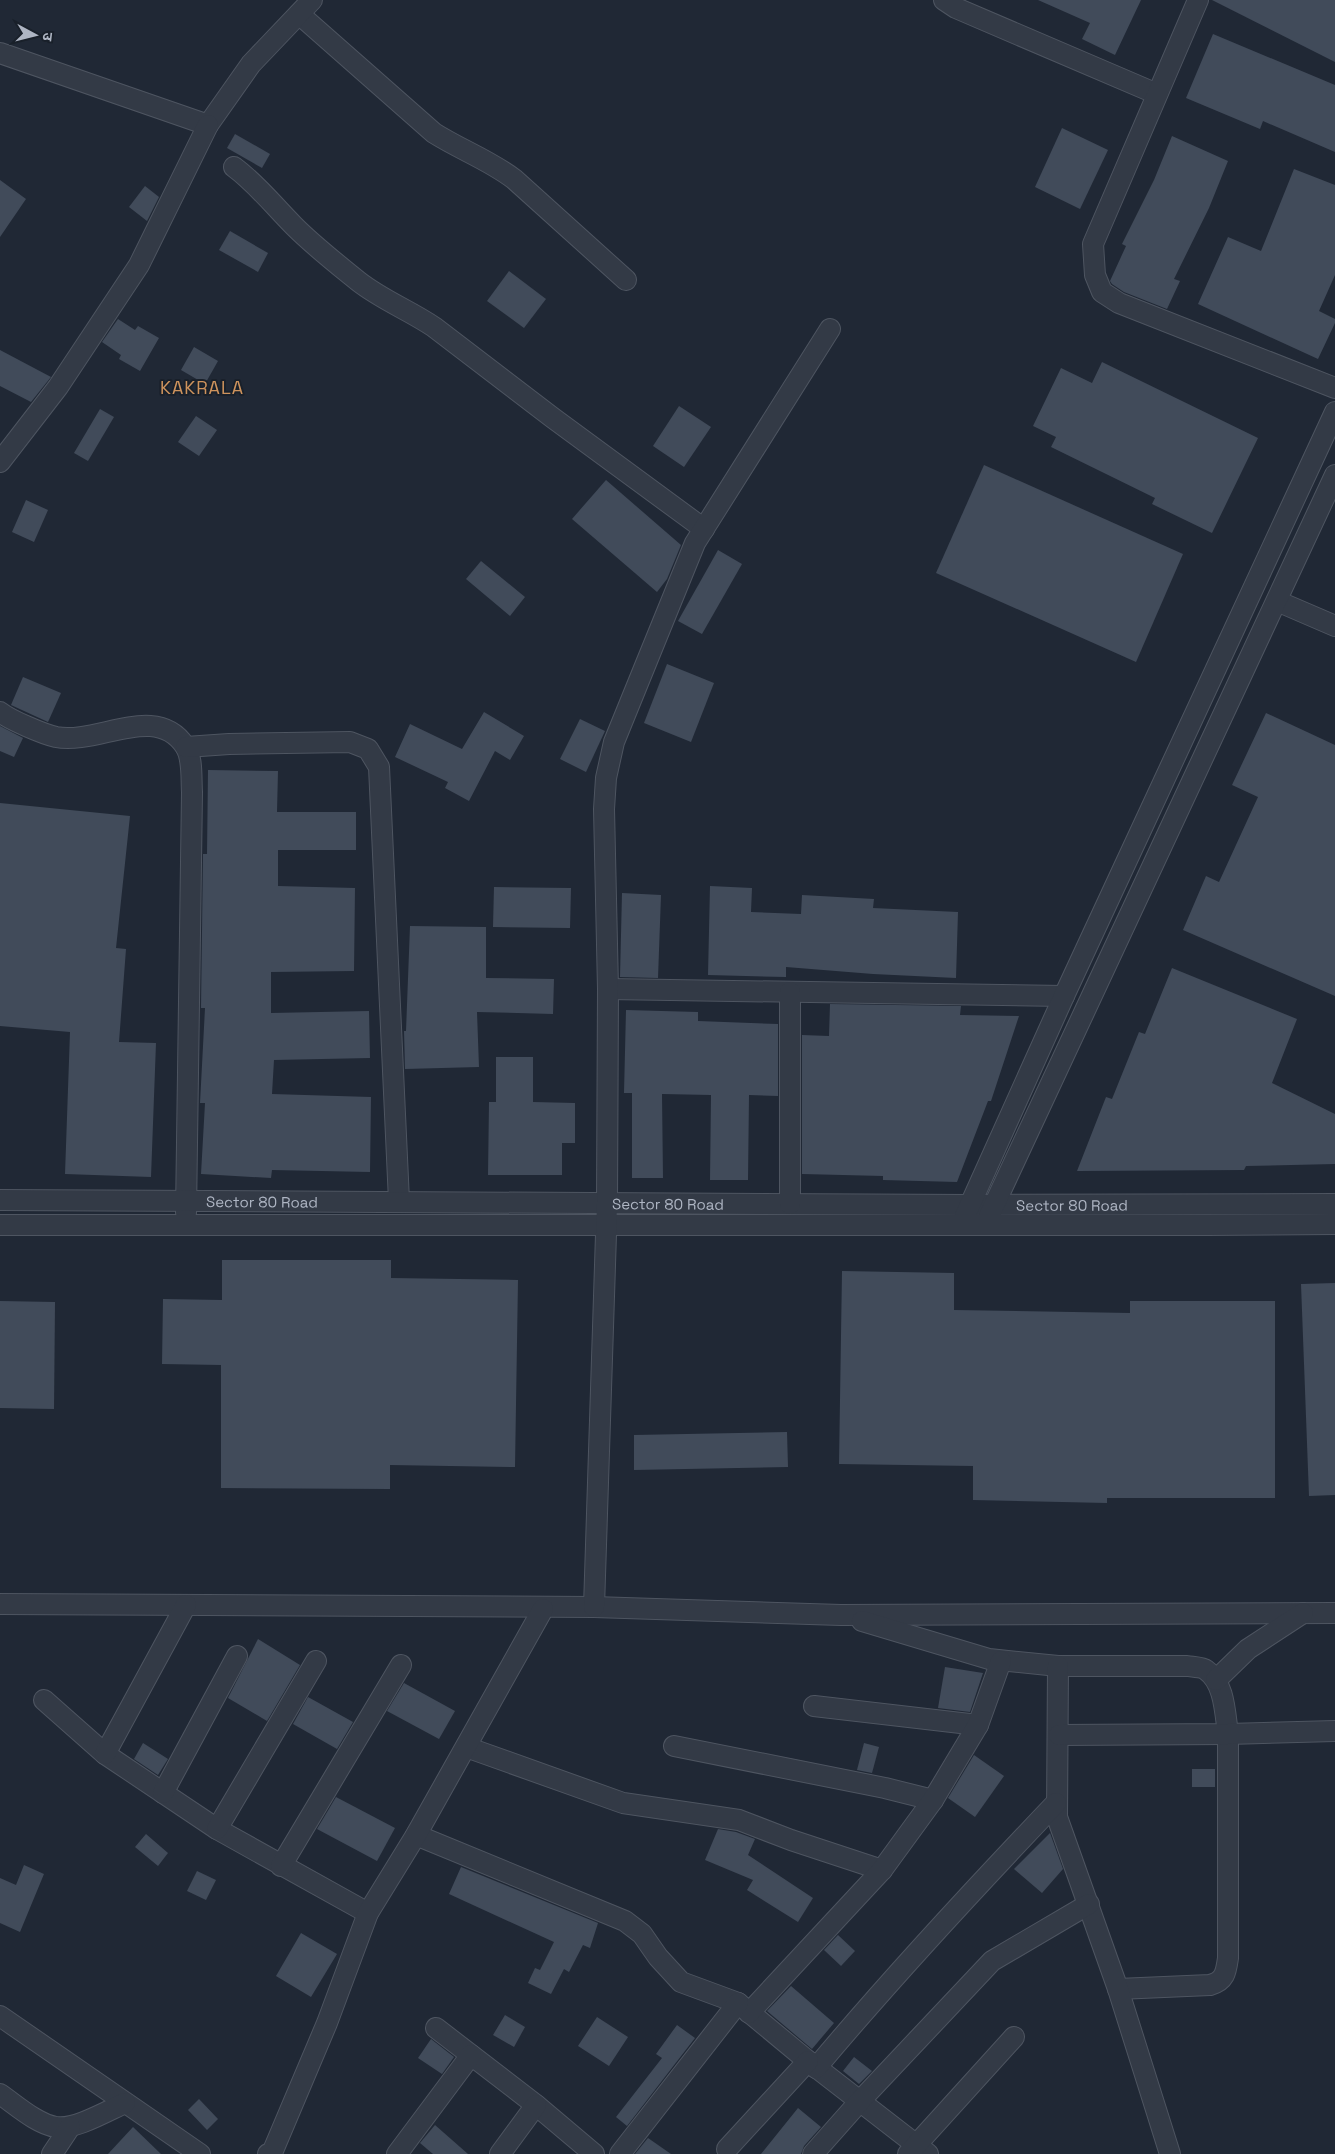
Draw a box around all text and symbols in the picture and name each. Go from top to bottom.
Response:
north arrow [10,10,60,60]
text: उ [38,31,57,43]
district label: KAKRALA [160,376,244,399]
street label: Sector 80 Road [206,1192,318,1211]
street label: Sector 80 Road [612,1194,724,1213]
street label: Sector 80 Road [1016,1195,1128,1214]

